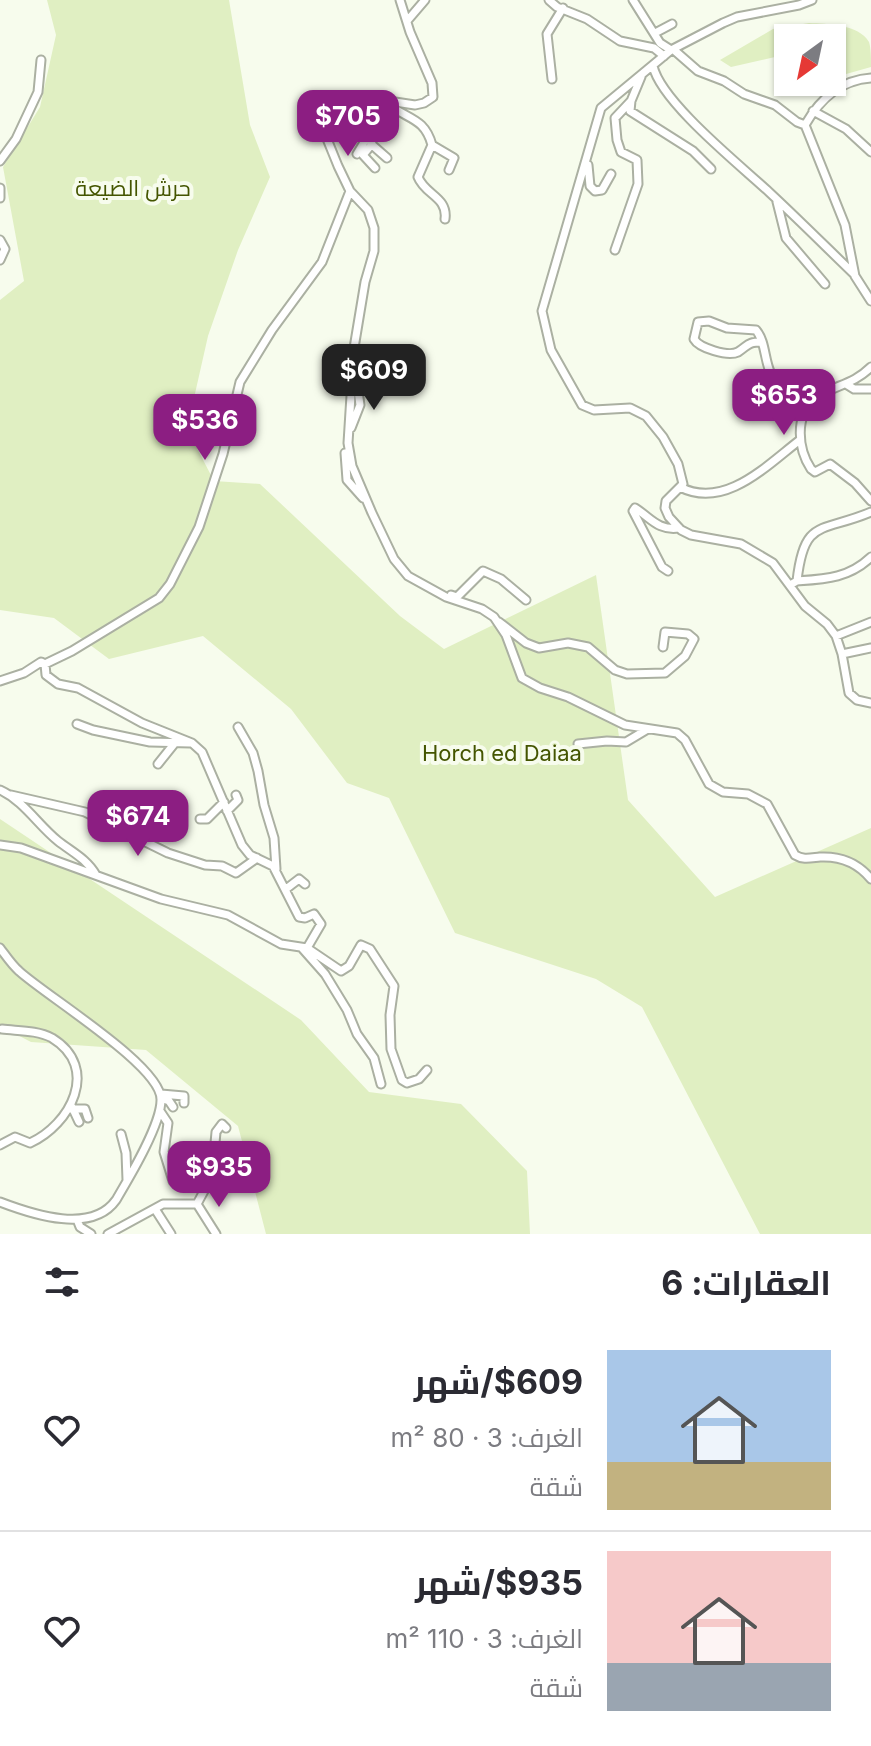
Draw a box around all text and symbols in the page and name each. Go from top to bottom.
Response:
north arrow [774,24,846,96]
map controls [774,24,846,96]
pin: $705 [301,90,395,158]
text: $705 [315,100,381,131]
park label: حرش الضيعة [75,175,191,202]
pin: $609 [327,344,421,412]
text: $609 [340,354,408,385]
pin: $653 [737,369,831,437]
text: $653 [750,379,818,410]
pin: $536 [158,394,252,462]
text: $536 [171,404,239,435]
park label: Horch ed Daiaa [422,740,582,766]
pin: $674 [91,790,185,858]
text: $674 [105,800,171,831]
pin: $935 [172,1141,266,1209]
text: $935 [185,1151,253,1182]
icon: filters [40,1260,84,1304]
text: العقارات: 6 [661,1262,831,1303]
text: $609/شهر [414,1361,583,1402]
icon: home [671,1382,767,1478]
icon: heart [40,1408,84,1452]
text: الغرف: 3 · 80 m² [391,1422,583,1453]
text: شقة [530,1471,583,1502]
text: $935/شهر [415,1562,583,1603]
icon: home [671,1583,767,1679]
icon: heart [40,1609,84,1653]
text: الغرف: 3 · 110 m² [386,1623,583,1654]
text: شقة [530,1672,583,1703]

